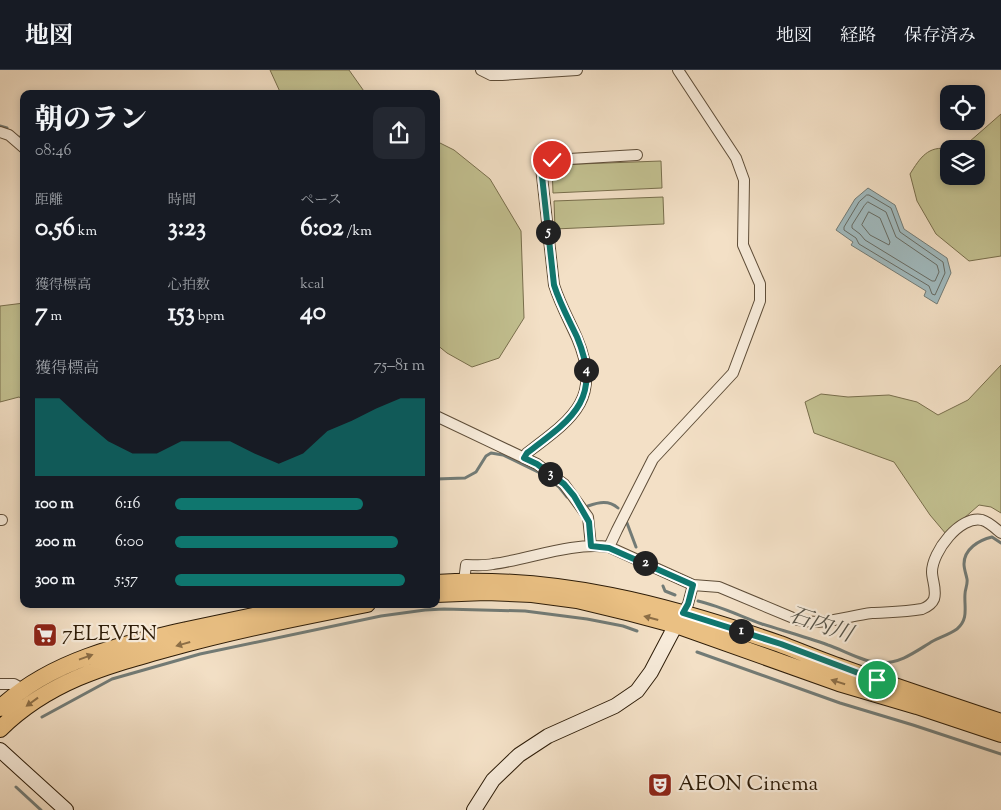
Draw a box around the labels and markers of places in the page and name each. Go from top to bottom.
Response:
pin [531,139,573,181]
pin: 5 [536,220,560,244]
pin: 4 [574,358,598,382]
pin: 3 [538,462,562,486]
pin: 2 [632,550,658,576]
pin: 1 [728,618,754,644]
place label: 7ELEVEN [62,620,157,650]
supermarket icon: 7ELEVEN [32,622,58,648]
pin [856,659,898,701]
place label: AEON Cinema [678,770,819,800]
theatre icon: AEON Cinema [647,772,673,798]

